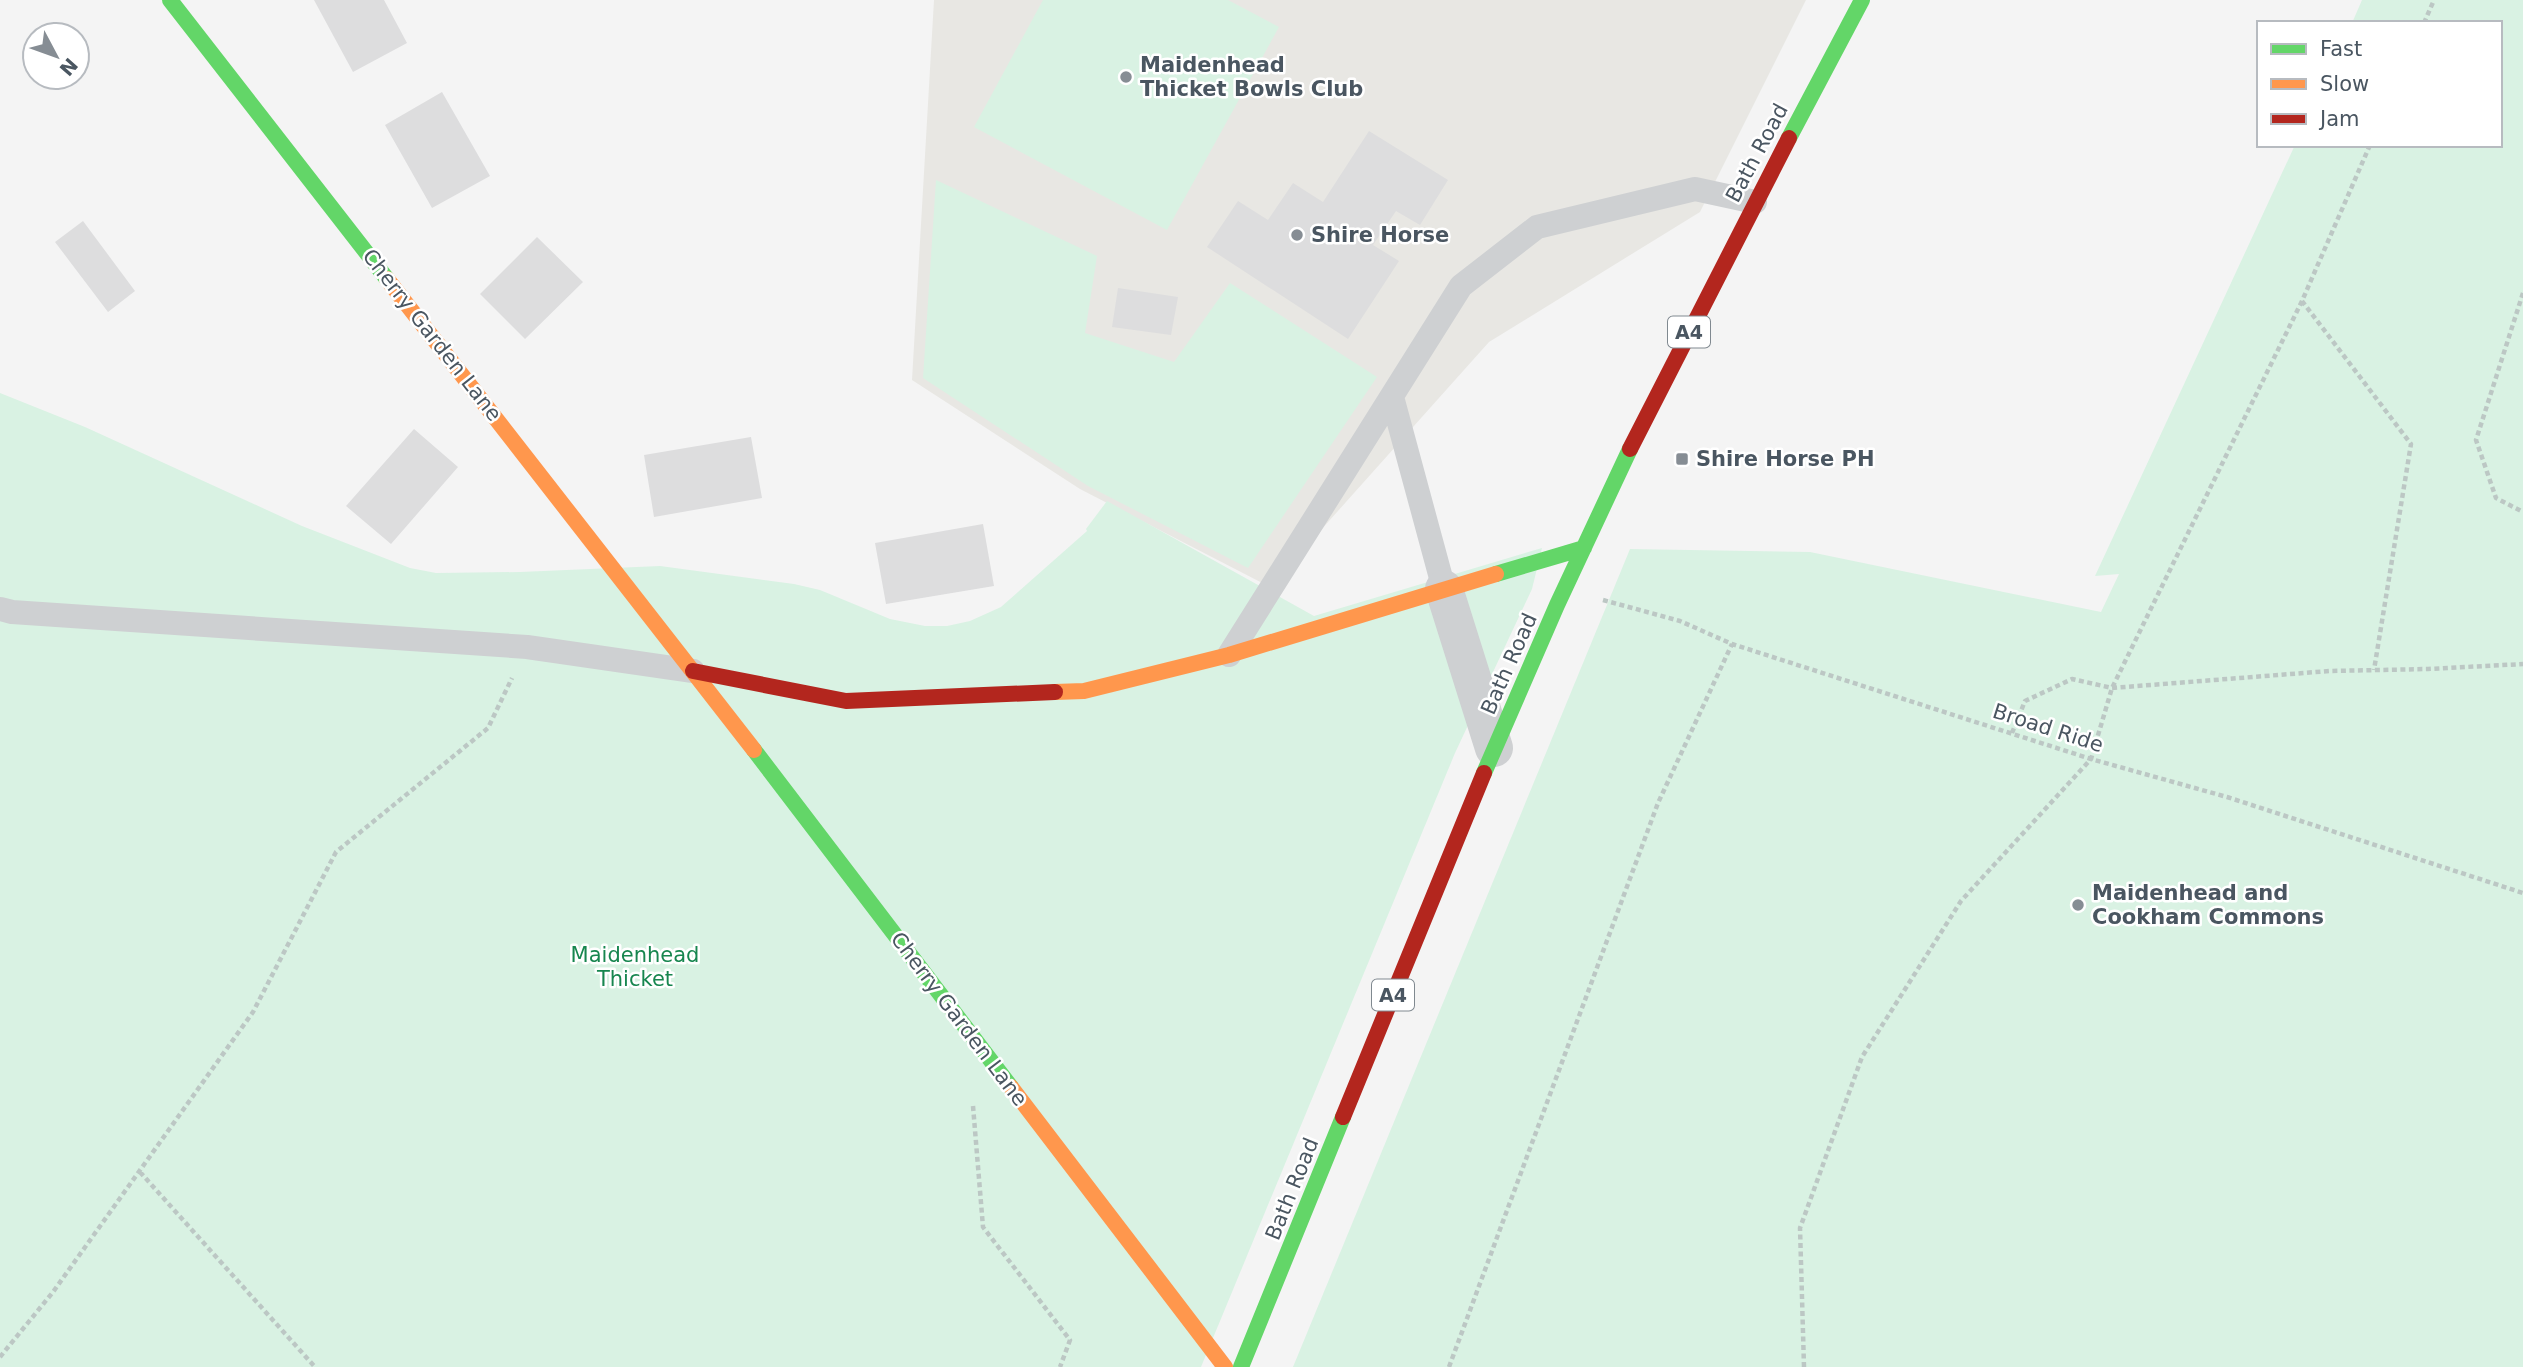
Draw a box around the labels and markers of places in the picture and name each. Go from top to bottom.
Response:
place label: Maidenhead Thicket Bowls Club [1140,53,1363,101]
marker: Maidenhead Thicket Bowls Club [1118,69,1134,85]
place label: Shire Horse [1311,223,1449,247]
marker: Shire Horse [1289,227,1305,243]
place label: Shire Horse PH [1696,447,1875,471]
marker: Shire Horse PH [1674,451,1690,467]
place label: Maidenhead and Cookham Commons [2092,881,2324,929]
marker: Maidenhead and Cookham Commons [2070,897,2086,913]

